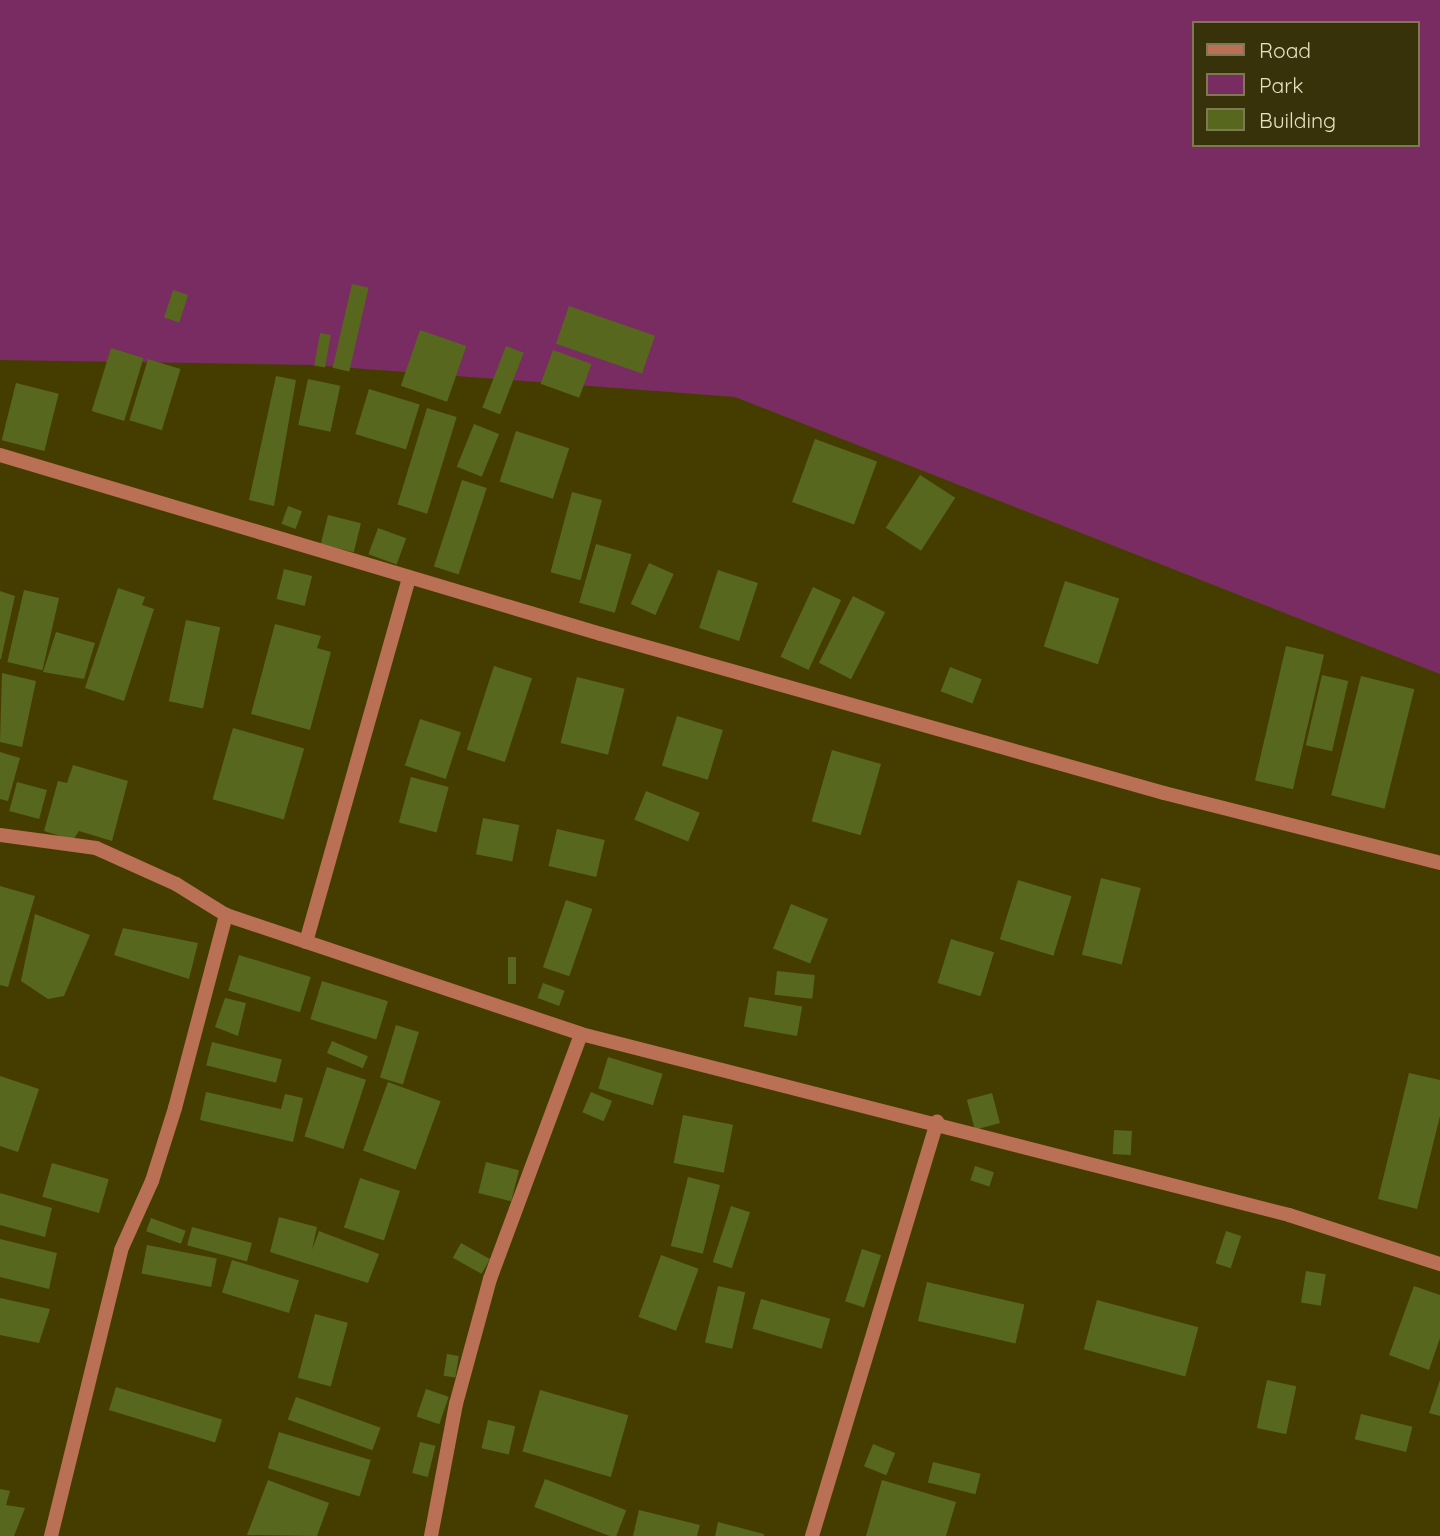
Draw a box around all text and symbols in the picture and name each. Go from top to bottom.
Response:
legend [1192,21,1419,147]
text: Road [1259,37,1311,63]
text: Park [1259,72,1303,98]
text: Building [1259,107,1336,133]

